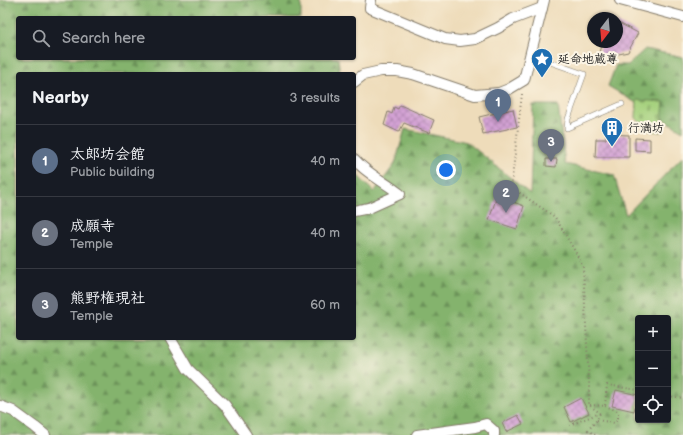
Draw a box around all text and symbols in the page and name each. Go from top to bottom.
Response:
north arrow [587,12,623,48]
search box [16,16,356,60]
icon: search [30,27,52,49]
text: Search here [62,29,145,48]
place icon: 延命地蔵尊 [529,46,555,79]
place label: 延命地蔵尊 [558,52,618,67]
text: Nearby [32,88,89,108]
pin: 1 [485,89,511,122]
text: 3 results [289,90,340,106]
building icon: 行満坊 [599,115,625,148]
place label: 行満坊 [628,121,664,136]
pin: 3 [538,129,564,162]
text: 太郎坊会館 [70,145,145,164]
text: 1 [42,153,48,169]
text: 40 m [310,153,340,169]
your location [436,160,456,180]
text: Public building [70,164,155,180]
pin: 2 [493,180,519,213]
text: 成願寺 [70,217,115,236]
text: 2 [41,225,49,241]
text: 40 m [310,225,340,241]
text: Temple [70,236,113,252]
text: 熊野権現社 [70,289,145,308]
text: 3 [41,297,49,313]
text: 60 m [310,297,340,313]
text: Temple [70,308,113,324]
map controls [635,315,671,423]
button: + [635,315,671,351]
button: − [635,351,671,387]
button: locate [635,387,671,423]

